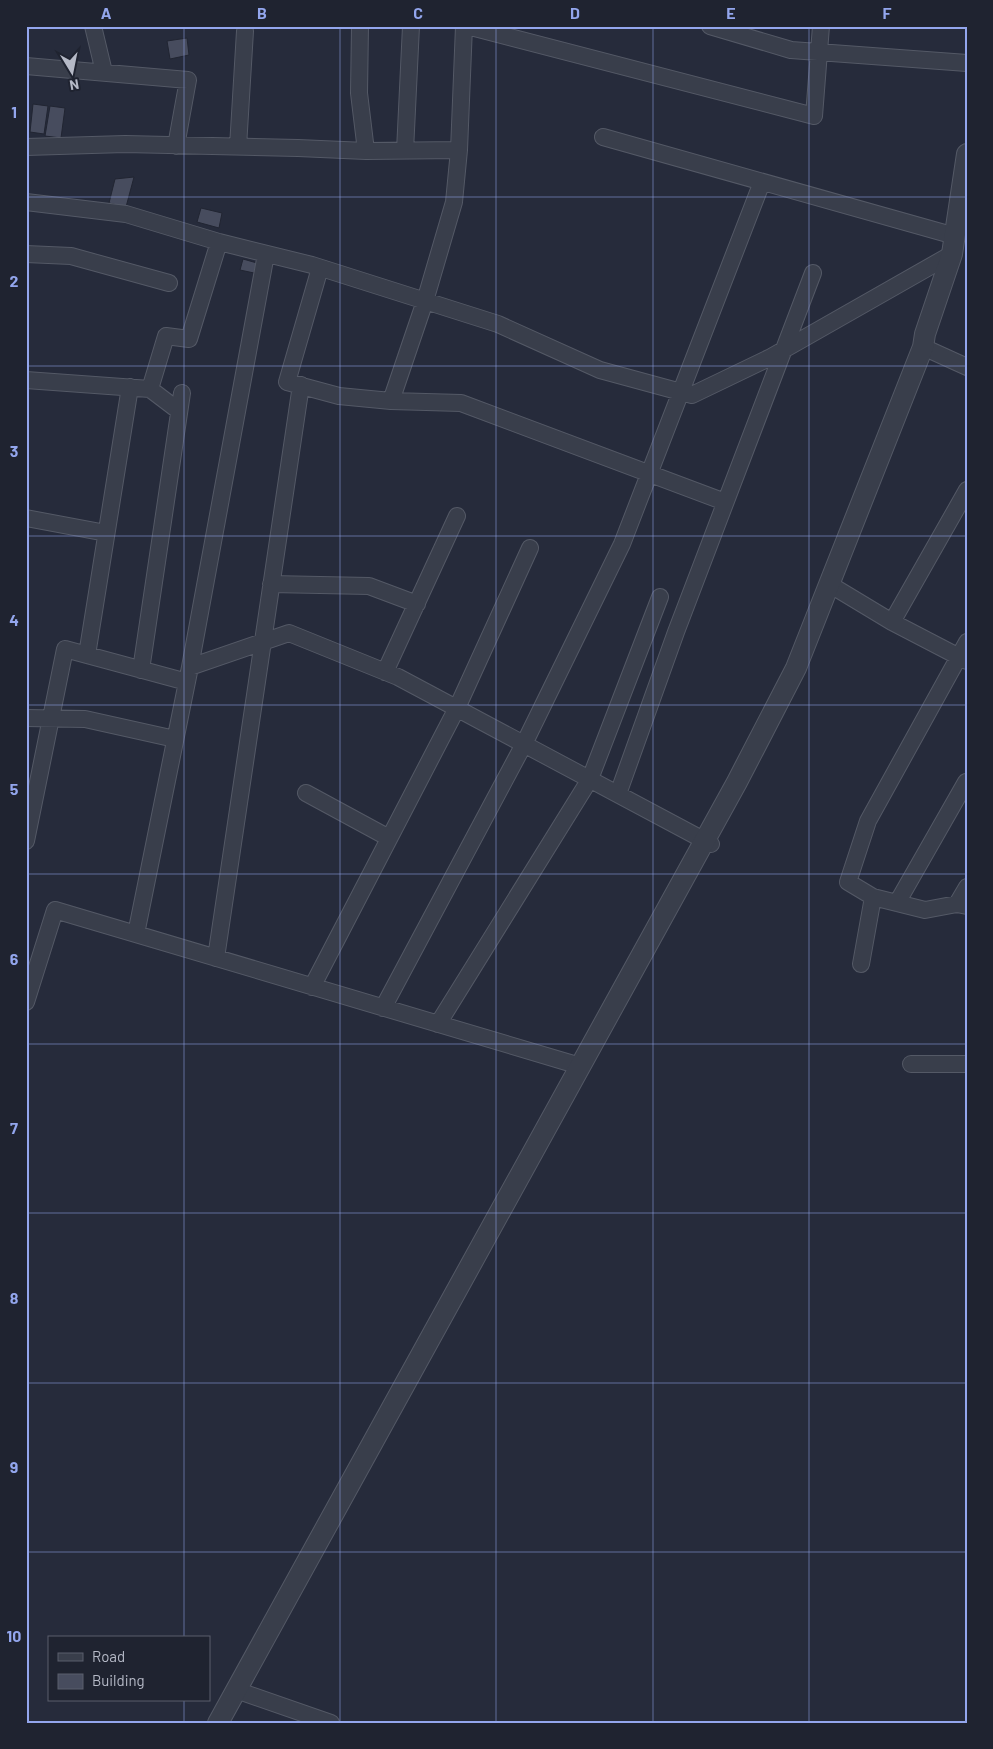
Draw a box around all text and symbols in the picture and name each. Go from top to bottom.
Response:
text: A [101,3,112,22]
text: B [257,3,267,22]
text: C [413,3,423,22]
text: D [570,3,580,22]
text: E [726,3,736,22]
text: F [883,3,892,22]
north arrow [48,48,98,98]
text: N [68,76,80,94]
text: 1 [11,102,17,121]
text: 2 [10,271,19,290]
text: 3 [10,441,18,460]
text: 4 [9,610,19,629]
text: 5 [10,779,19,798]
text: 6 [10,949,19,968]
text: 7 [10,1118,18,1137]
text: 8 [10,1288,19,1307]
text: 9 [10,1457,18,1476]
text: 10 [7,1626,21,1645]
legend [48,1636,210,1702]
text: Road [92,1647,125,1665]
text: Building [92,1671,145,1689]

